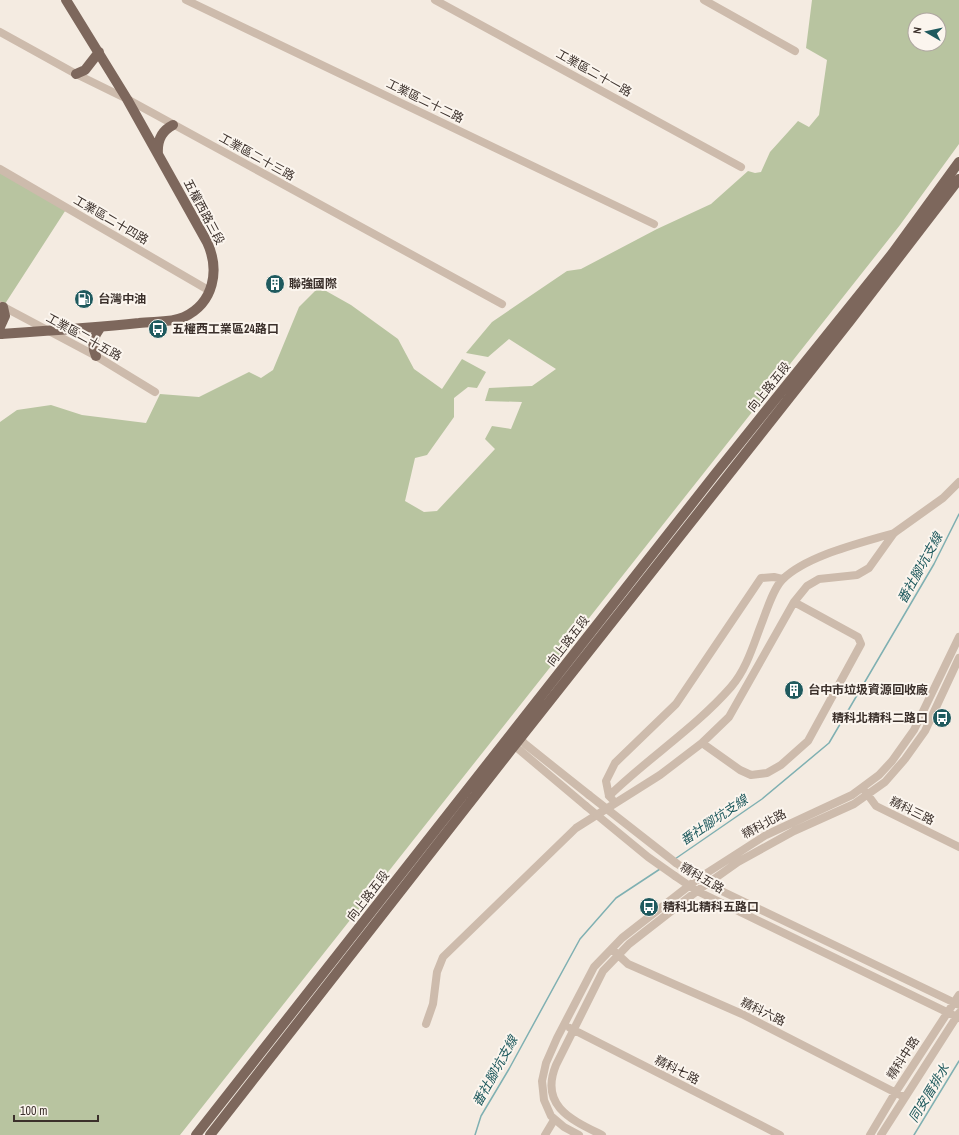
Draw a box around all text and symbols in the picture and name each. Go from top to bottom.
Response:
north arrow [907,12,947,52]
text: N [910,26,925,35]
street label: 工業區二十一路 [553,46,635,100]
street label: 工業區二十二路 [384,75,466,127]
street label: 工業區二十三路 [216,130,298,184]
street label: 五權西路三段 [180,176,228,248]
street label: 工業區二十四路 [71,192,151,248]
building icon: 聯強國際 [264,273,286,295]
place label: 聯強國際 [289,276,337,292]
fuel station icon: 台灣中油 [73,288,95,310]
place label: 台灣中油 [98,291,146,307]
street label: 工業區二十五路 [43,310,125,364]
bus stop icon: 五權西工業區24路口 [147,318,169,340]
place label: 五權西工業區24路口 [172,321,279,337]
street label: 向上路五段 [744,359,794,415]
water label: 番社腳坑支線 [894,528,947,606]
street label: 向上路五段 [543,612,593,670]
building icon: 台中市垃圾資源回收廠 [783,679,805,701]
place label: 台中市垃圾資源回收廠 [808,682,928,698]
bus stop icon: 精科北精科二路口 [931,707,953,729]
place label: 精科北精科二路口 [832,710,928,726]
water label: 番社腳坑支線 [677,790,753,849]
street label: 精科三路 [887,793,937,829]
street label: 精科北路 [739,806,789,842]
street label: 精科五路 [677,859,727,897]
street label: 向上路五段 [343,867,393,925]
bus stop icon: 精科北精科五路口 [638,896,660,918]
place label: 精科北精科五路口 [663,899,759,915]
street label: 精科六路 [738,994,788,1030]
water label: 番社腳坑支線 [469,1031,522,1109]
street label: 精科中路 [883,1034,923,1082]
street label: 精科七路 [652,1052,702,1088]
water label: 同安厝排水 [905,1060,954,1125]
scale bar [14,1097,98,1123]
text: 100 m [20,1103,47,1119]

